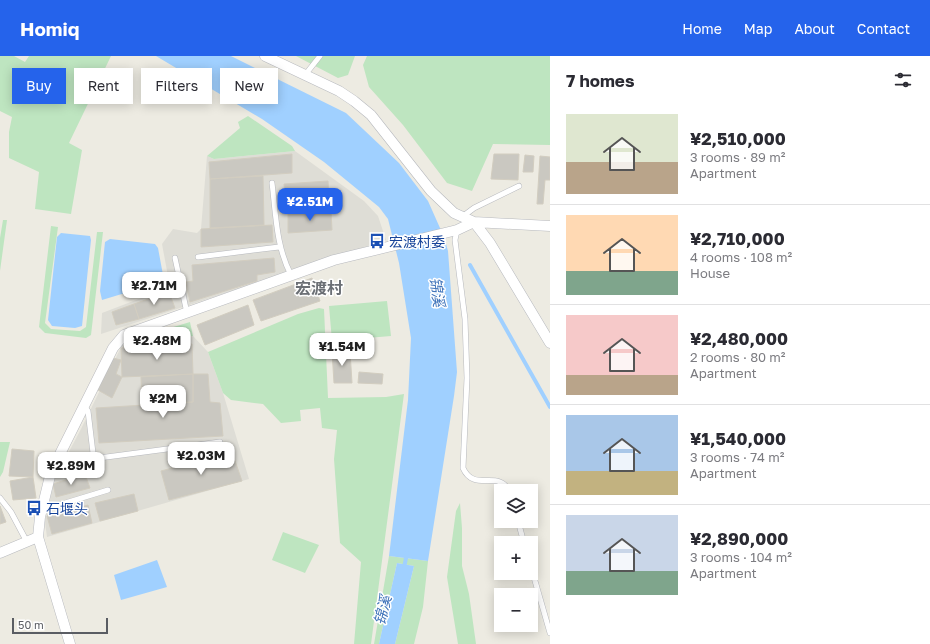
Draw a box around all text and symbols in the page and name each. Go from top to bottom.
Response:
text: Homiq [20,17,79,40]
text: Home [682,20,722,37]
text: Map [744,20,772,37]
text: About [794,20,835,37]
text: Contact [857,20,910,37]
chip: Buy [12,68,66,104]
chip: Rent [74,68,133,104]
chip: Filters [141,68,212,104]
chip: New [220,68,278,104]
icon: filters [892,69,914,91]
text: 7 homes [566,70,634,91]
text: ¥2,510,000 [690,128,786,149]
icon: home [598,130,646,178]
text: 3 rooms · 89 m² [690,149,785,165]
text: Apartment [690,165,757,181]
pin: ¥2.51M [277,188,343,222]
text: ¥2.51M [287,193,333,209]
text: ¥2,710,000 [690,228,785,249]
icon: home [598,231,646,279]
bus stop icon: 宏渡村委 [368,232,386,250]
place label: 宏渡村委 [389,233,445,250]
text: 4 rooms · 108 m² [690,249,792,265]
text: House [690,265,730,281]
pin: ¥2.71M [121,272,187,306]
water label: 锦溪 [427,276,449,310]
text: ¥2.71M [131,277,177,293]
district label: 宏渡村 [295,278,343,298]
pin: ¥2.48M [124,327,190,361]
text: ¥2,480,000 [690,328,788,349]
icon: home [598,331,646,379]
text: ¥2.48M [133,332,181,348]
pin: ¥1.54M [309,333,375,367]
text: ¥1.54M [318,338,366,354]
text: 2 rooms · 80 m² [690,349,786,365]
text: Apartment [690,365,757,381]
pin: ¥2M [144,385,182,419]
text: ¥2M [149,390,177,406]
text: ¥1,540,000 [690,428,786,449]
icon: home [598,431,646,479]
pin: ¥2.03M [168,442,234,476]
text: ¥2.03M [177,447,225,463]
text: 3 rooms · 74 m² [690,449,784,465]
pin: ¥2.89M [38,452,104,486]
text: ¥2.89M [47,457,95,473]
text: Apartment [690,465,757,481]
map controls [494,484,538,632]
button: layers [494,484,538,528]
bus stop icon: 石堰头 [25,499,43,517]
place label: 石堰头 [46,500,88,517]
text: ¥2,890,000 [690,528,788,549]
icon: home [598,531,646,579]
button: + [494,536,538,580]
text: 3 rooms · 104 m² [690,549,792,565]
text: Apartment [690,565,757,581]
button: − [494,588,538,632]
water label: 锦溪 [370,591,395,627]
scale bar [12,616,108,635]
text: 50 m [18,618,44,631]

